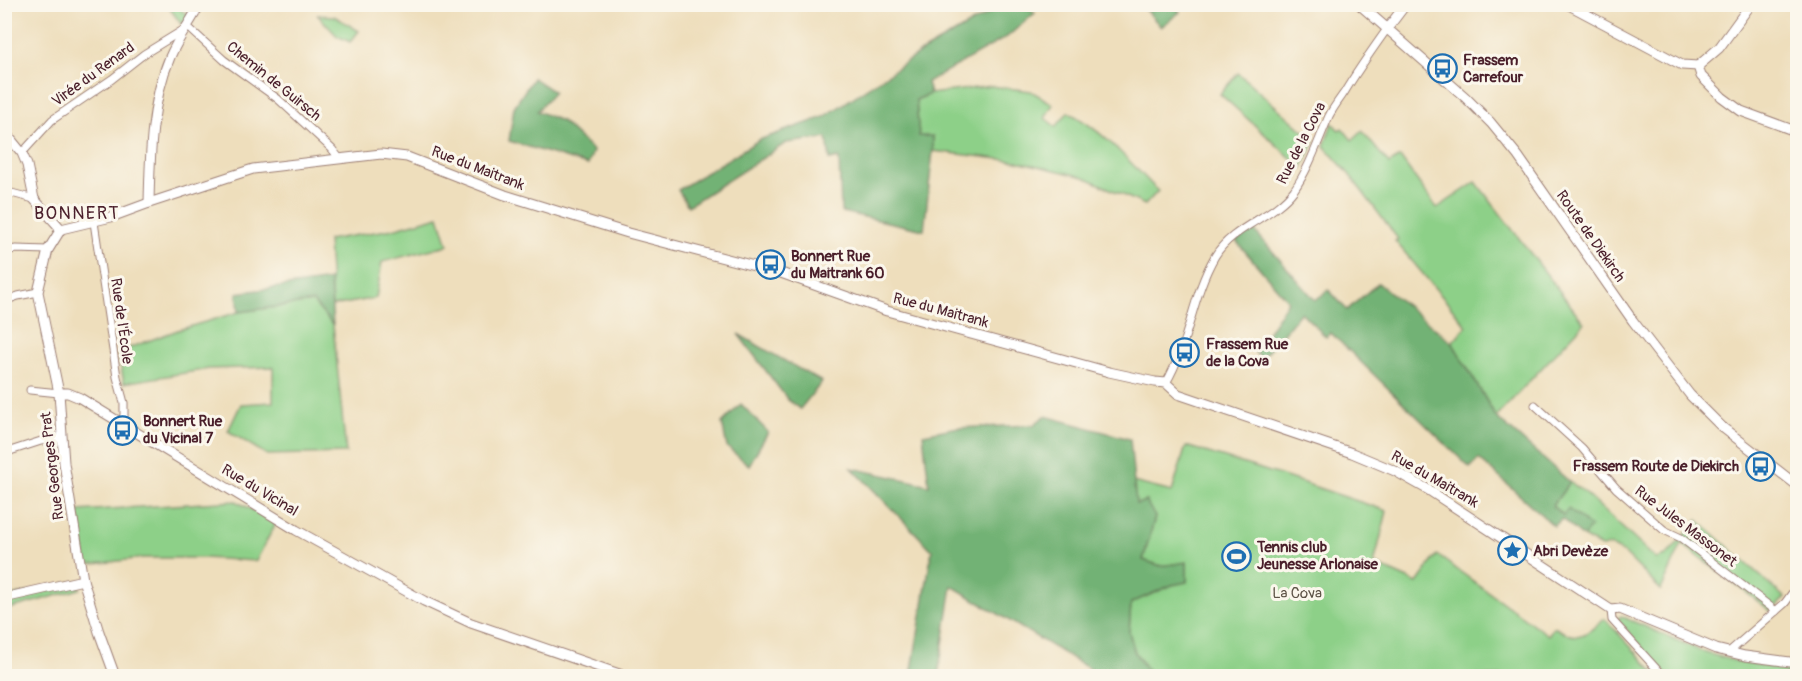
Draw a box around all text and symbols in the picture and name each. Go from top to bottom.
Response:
street label: Chemin de Guirsch [223,37,325,125]
street label: Virée du Renard [48,38,138,111]
place label: Frassem Carrefour [1463,51,1524,87]
bus stop icon: Frassem Carrefour [1426,53,1458,85]
street label: Rue de la Cova [1273,99,1330,188]
street label: Rue du Maitrank [429,142,528,195]
street label: Route de Diekirch [1552,187,1629,286]
district label: BONNERT [34,202,120,225]
place label: Bonnert Rue du Maitrank 60 [791,247,885,283]
bus stop icon: Bonnert Rue du Maitrank 60 [754,249,786,281]
street label: Rue de l'École [106,277,137,366]
street label: Rue du Maitrank [891,289,991,333]
place label: Frassem Rue de la Cova [1206,335,1289,371]
bus stop icon: Frassem Rue de la Cova [1169,337,1201,369]
street label: Rue Georges Prat [36,410,69,521]
place label: Bonnert Rue du Vicinal 7 [143,412,223,448]
bus stop icon: Bonnert Rue du Vicinal 7 [106,414,138,446]
street label: Rue du Maitrank [1387,447,1483,513]
bus stop icon: Frassem Route de Diekirch [1744,450,1776,482]
place label: Frassem Route de Diekirch [1573,457,1739,476]
street label: Rue du Vicinal [218,460,301,521]
street label: Rue Jules Massonet [1631,482,1742,572]
place icon: Abri Devèze [1496,535,1528,567]
place label: Tennis club Jeunesse Arlonaise [1256,538,1378,574]
sports icon: Tennis club Jeunesse Arlonaise [1220,540,1252,572]
place label: Abri Devèze [1533,542,1609,561]
park label: La Cova [1272,584,1322,603]

